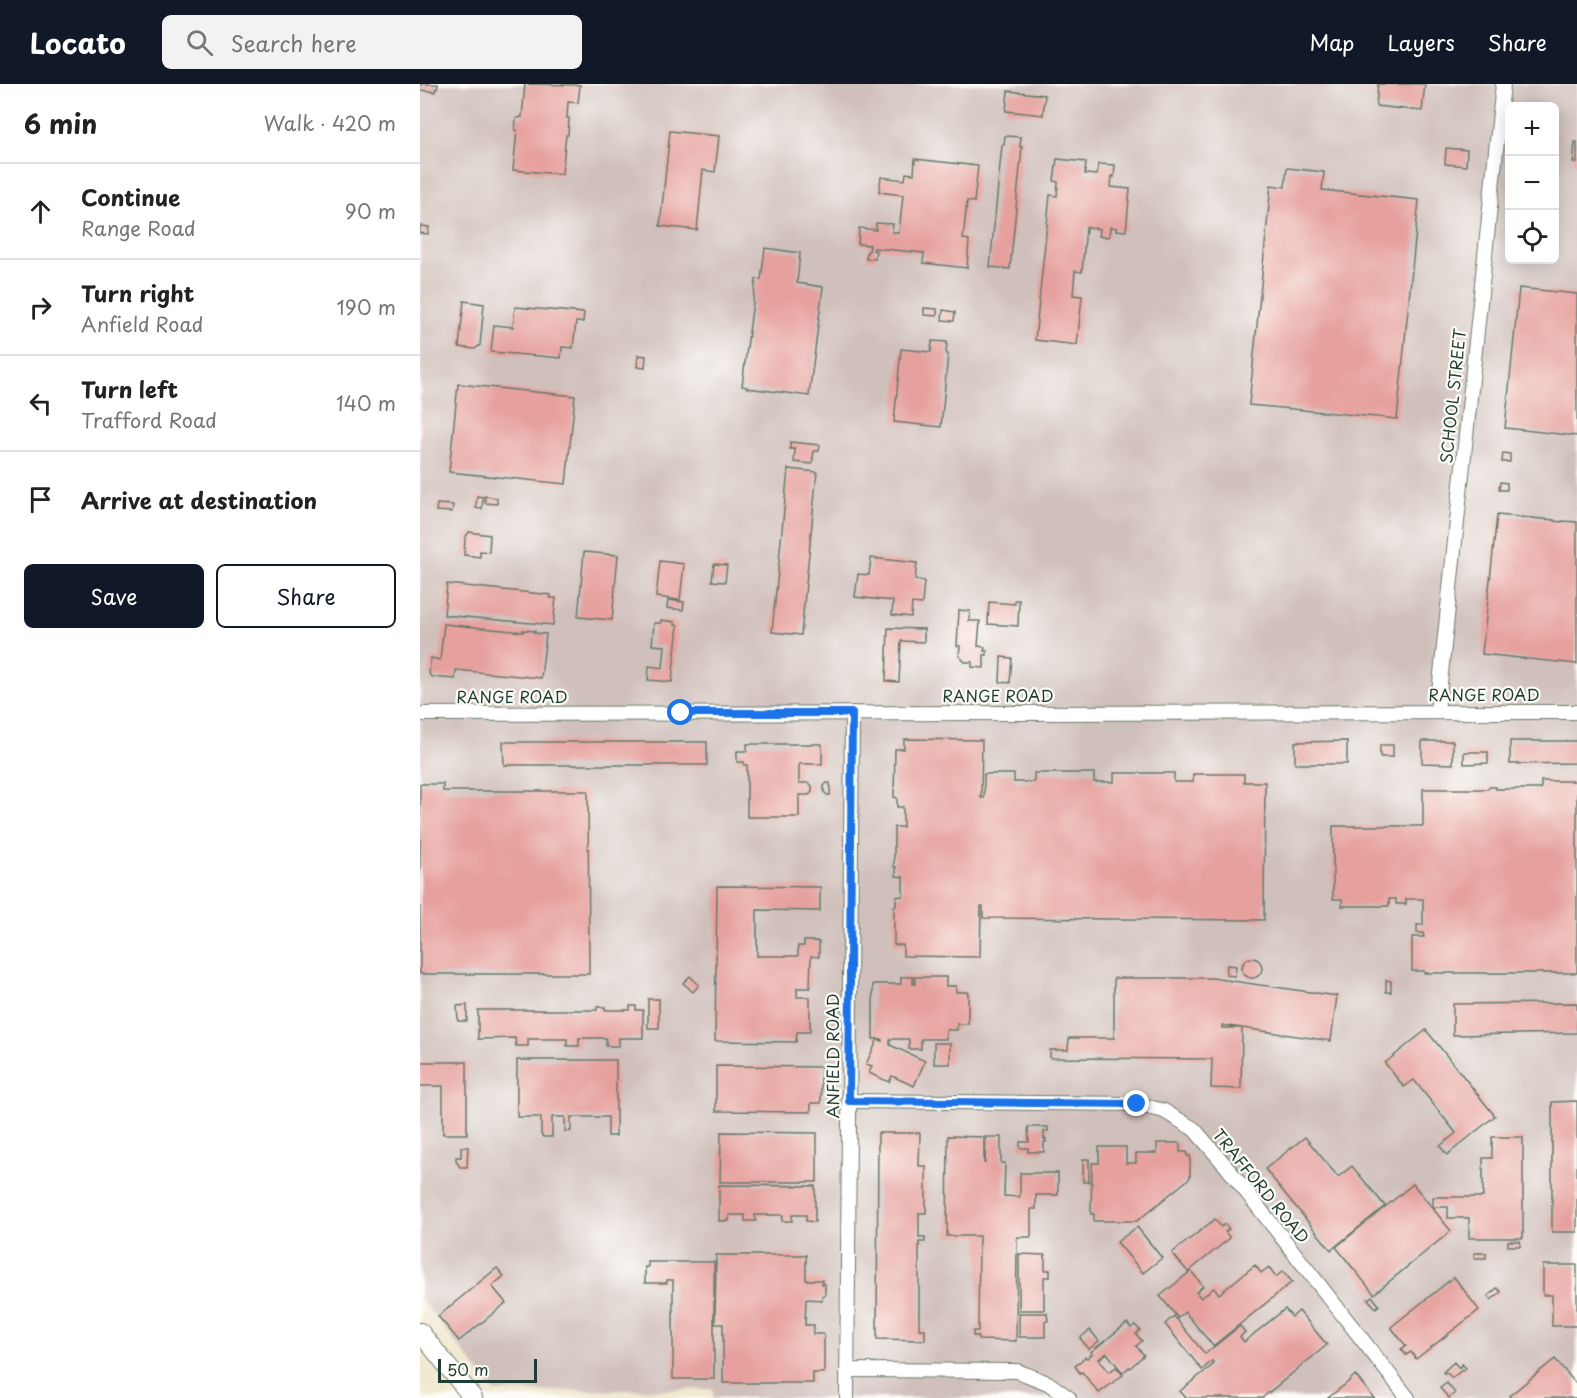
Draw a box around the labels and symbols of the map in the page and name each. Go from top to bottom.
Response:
street label: SCHOOL STREET [1433,327,1471,464]
street label: RANGE ROAD [1428,682,1540,706]
street label: RANGE ROAD [942,683,1054,707]
street label: RANGE ROAD [456,684,568,708]
route start [667,699,693,725]
street label: ANFIELD ROAD [820,993,844,1119]
route end [1123,1090,1149,1116]
street label: TRAFFORD ROAD [1208,1123,1316,1248]
scale bar [438,1356,537,1384]

